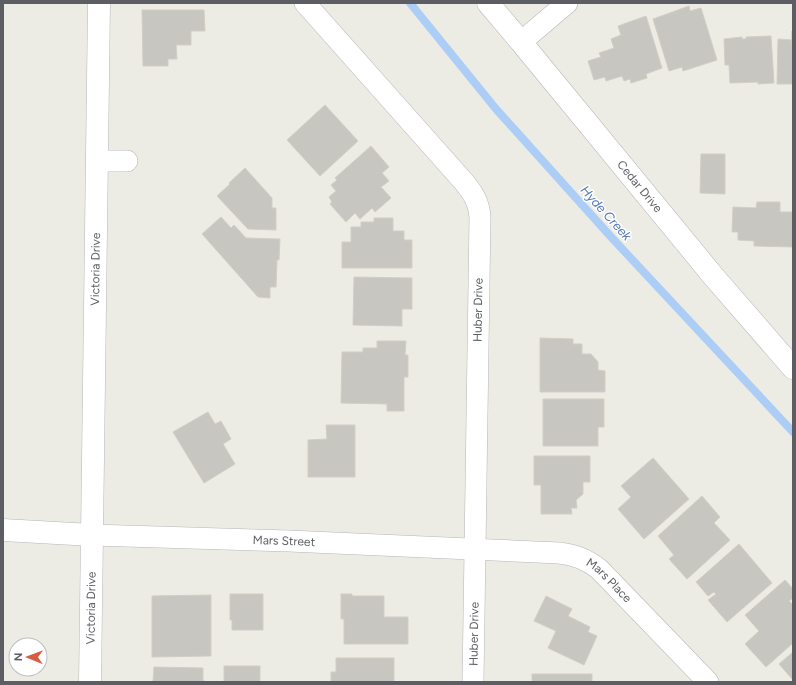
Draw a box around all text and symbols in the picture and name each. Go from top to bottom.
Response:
street label: Cedar Drive [614,158,665,216]
water label: Hyde Creek [577,182,635,244]
street label: Victoria Drive [88,232,103,306]
street label: Huber Drive [470,277,486,342]
street label: Mars Street [252,533,316,549]
street label: Mars Place [584,555,635,606]
street label: Victoria Drive [84,571,99,645]
street label: Huber Drive [466,601,482,666]
north arrow [8,637,48,677]
text: N [12,652,25,661]

